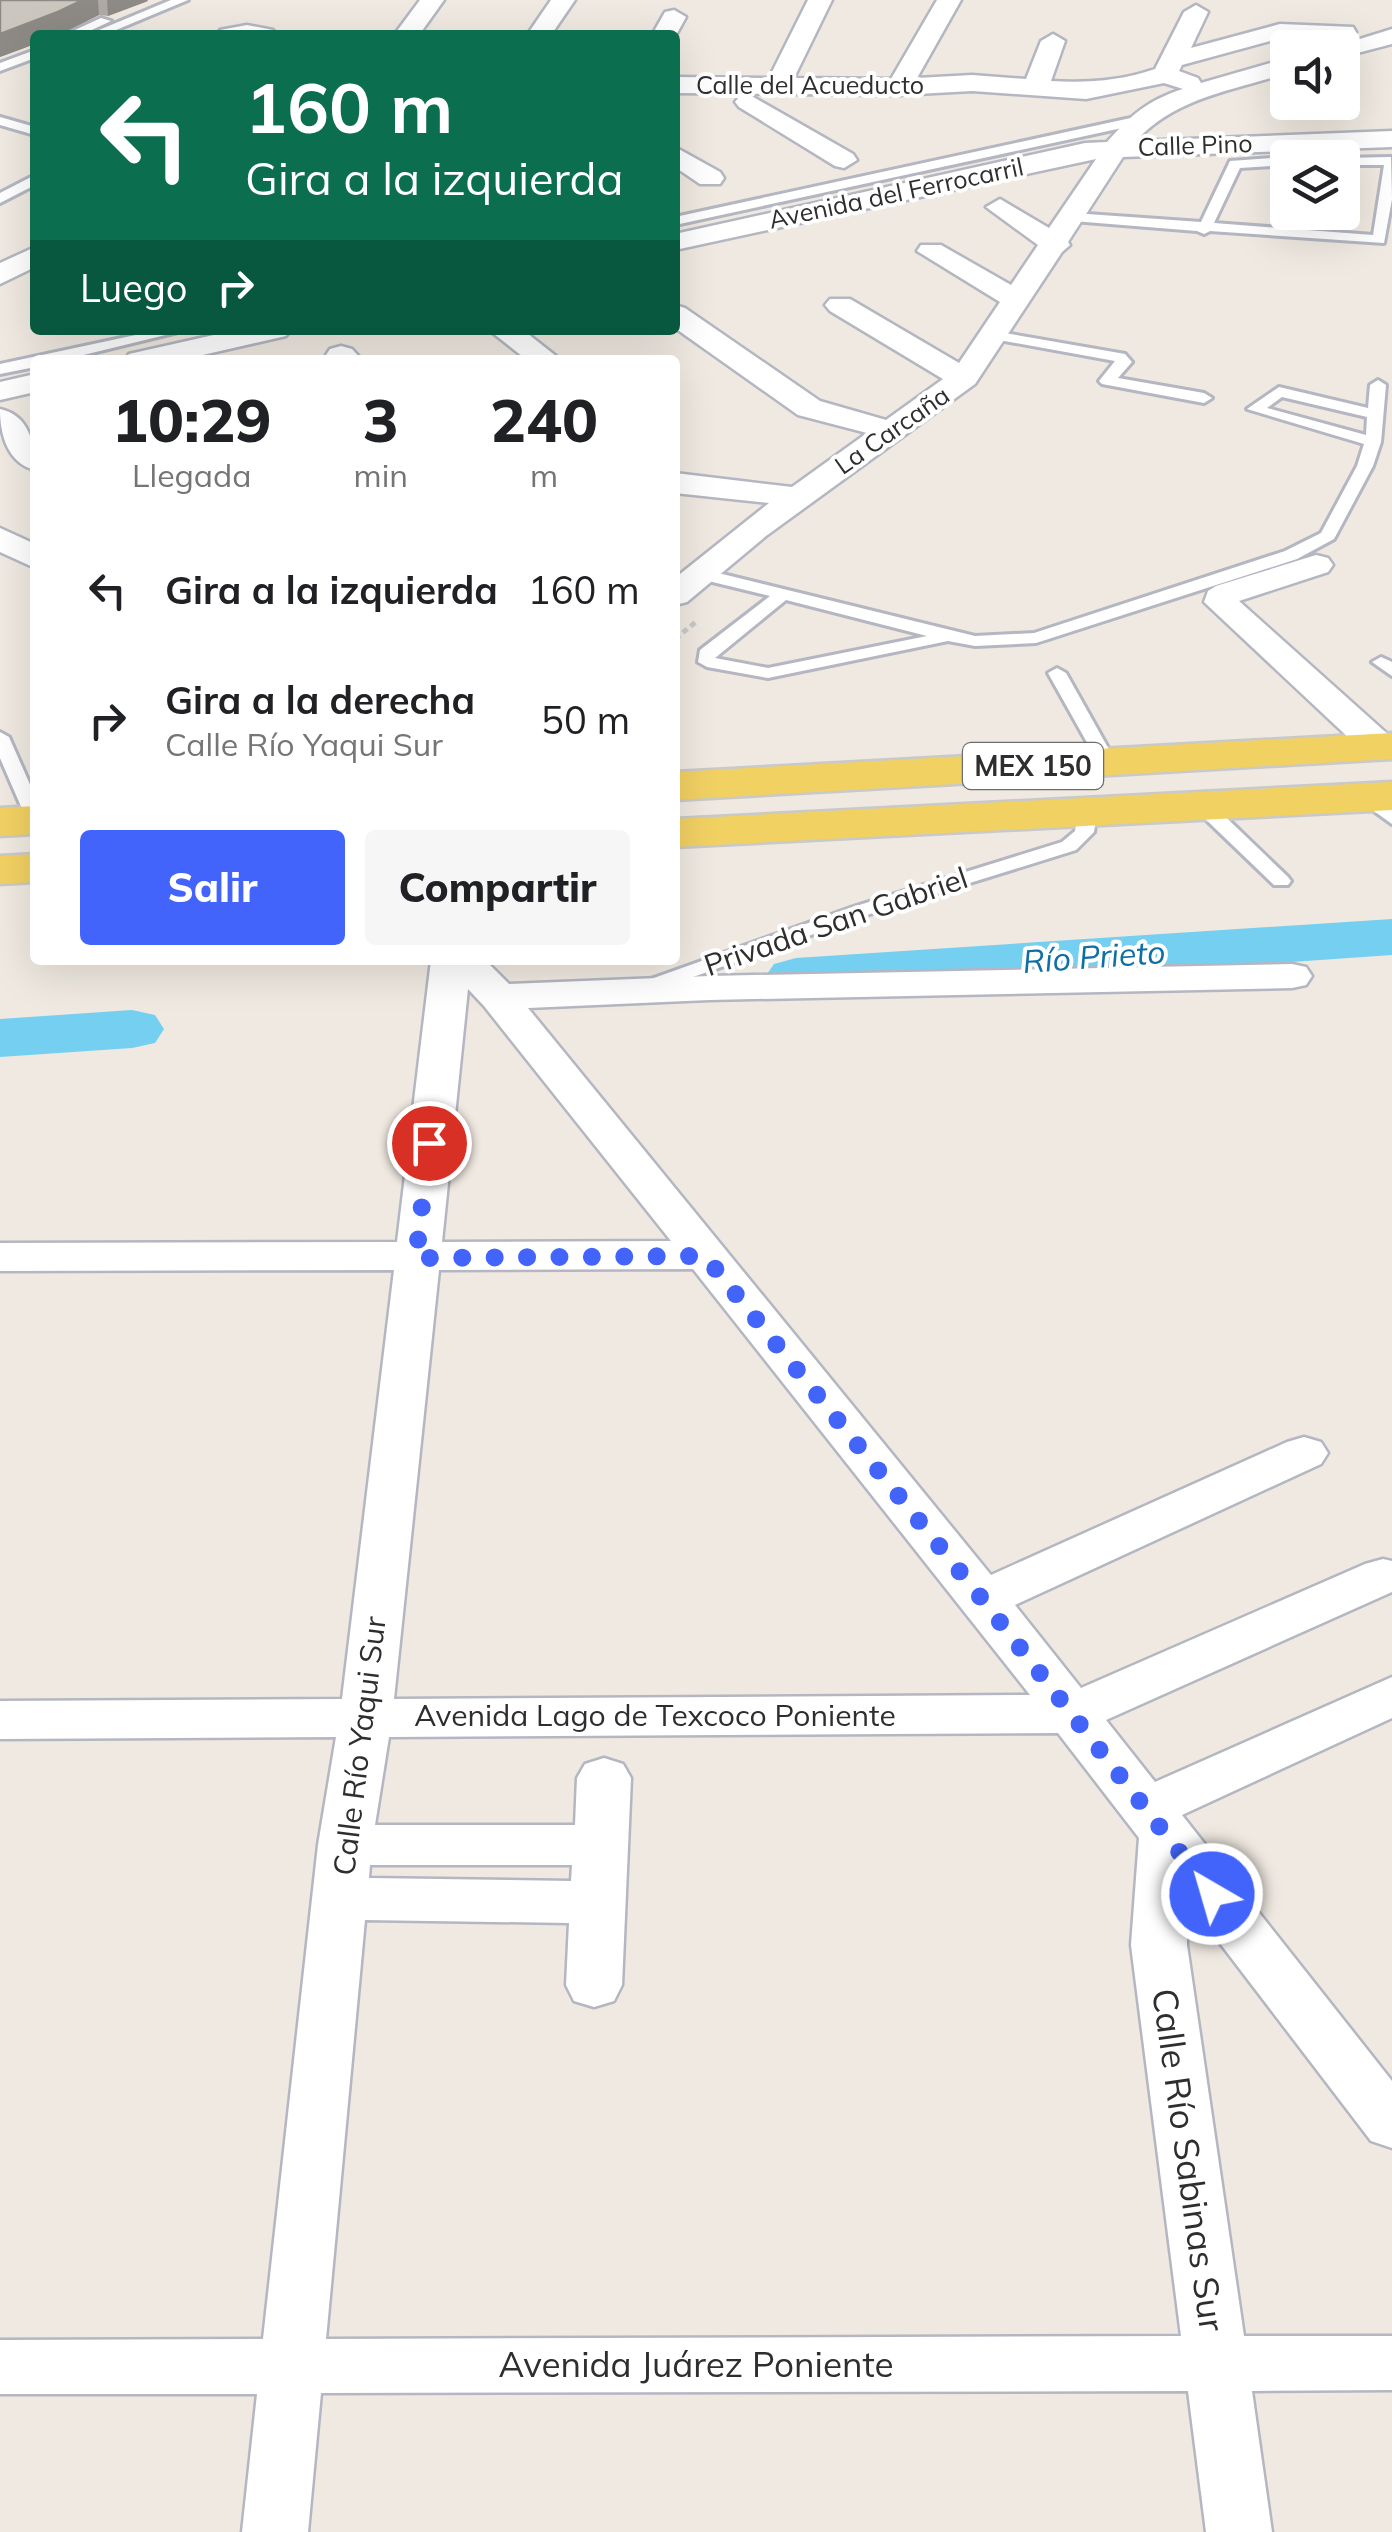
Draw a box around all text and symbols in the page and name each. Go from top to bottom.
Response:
map controls [1270,30,1360,230]
button: sound [1270,30,1360,120]
text: 160 m [245,63,453,151]
street label: Calle del Acueducto [696,69,924,100]
icon: left [80,70,210,200]
street label: Calle Pino [1137,127,1253,162]
button: layers [1270,140,1360,230]
text: Gira a la izquierda [245,150,623,206]
street label: Avenida del Ferrocarril [766,150,1026,235]
icon: right [208,260,263,315]
text: Luego [80,264,188,312]
street label: La Carcaña [828,379,955,480]
text: 10:29 [112,382,272,457]
text: 3 [363,382,399,457]
text: 240 [490,382,598,457]
text: Llegada [132,455,251,495]
text: min [354,455,408,495]
text: m [530,455,558,495]
icon: left [80,563,135,618]
text: Gira a la izquierda [165,566,498,614]
text: 160 m [528,566,640,614]
text: Gira a la derecha [165,676,475,724]
icon: right [80,693,135,748]
text: 50 m [541,696,630,744]
text: Calle Río Yaqui Sur [165,724,443,764]
road number: MEX 150 [963,743,1103,789]
button: Salir [80,830,345,945]
button: Compartir [365,830,630,945]
street label: Privada San Gabriel [699,858,972,984]
water label: Río Prieto [1021,931,1167,981]
pin [387,1101,472,1186]
icon: arrive [402,1116,457,1171]
street label: Calle Río Yaqui Sur [324,1614,394,1877]
street label: Avenida Lago de Texcoco Poniente [414,1696,896,1734]
position arrow [1160,1842,1264,1946]
street label: Calle Río Sabinas Sur [1143,1986,1235,2334]
street label: Avenida Juárez Poniente [498,2342,894,2386]

